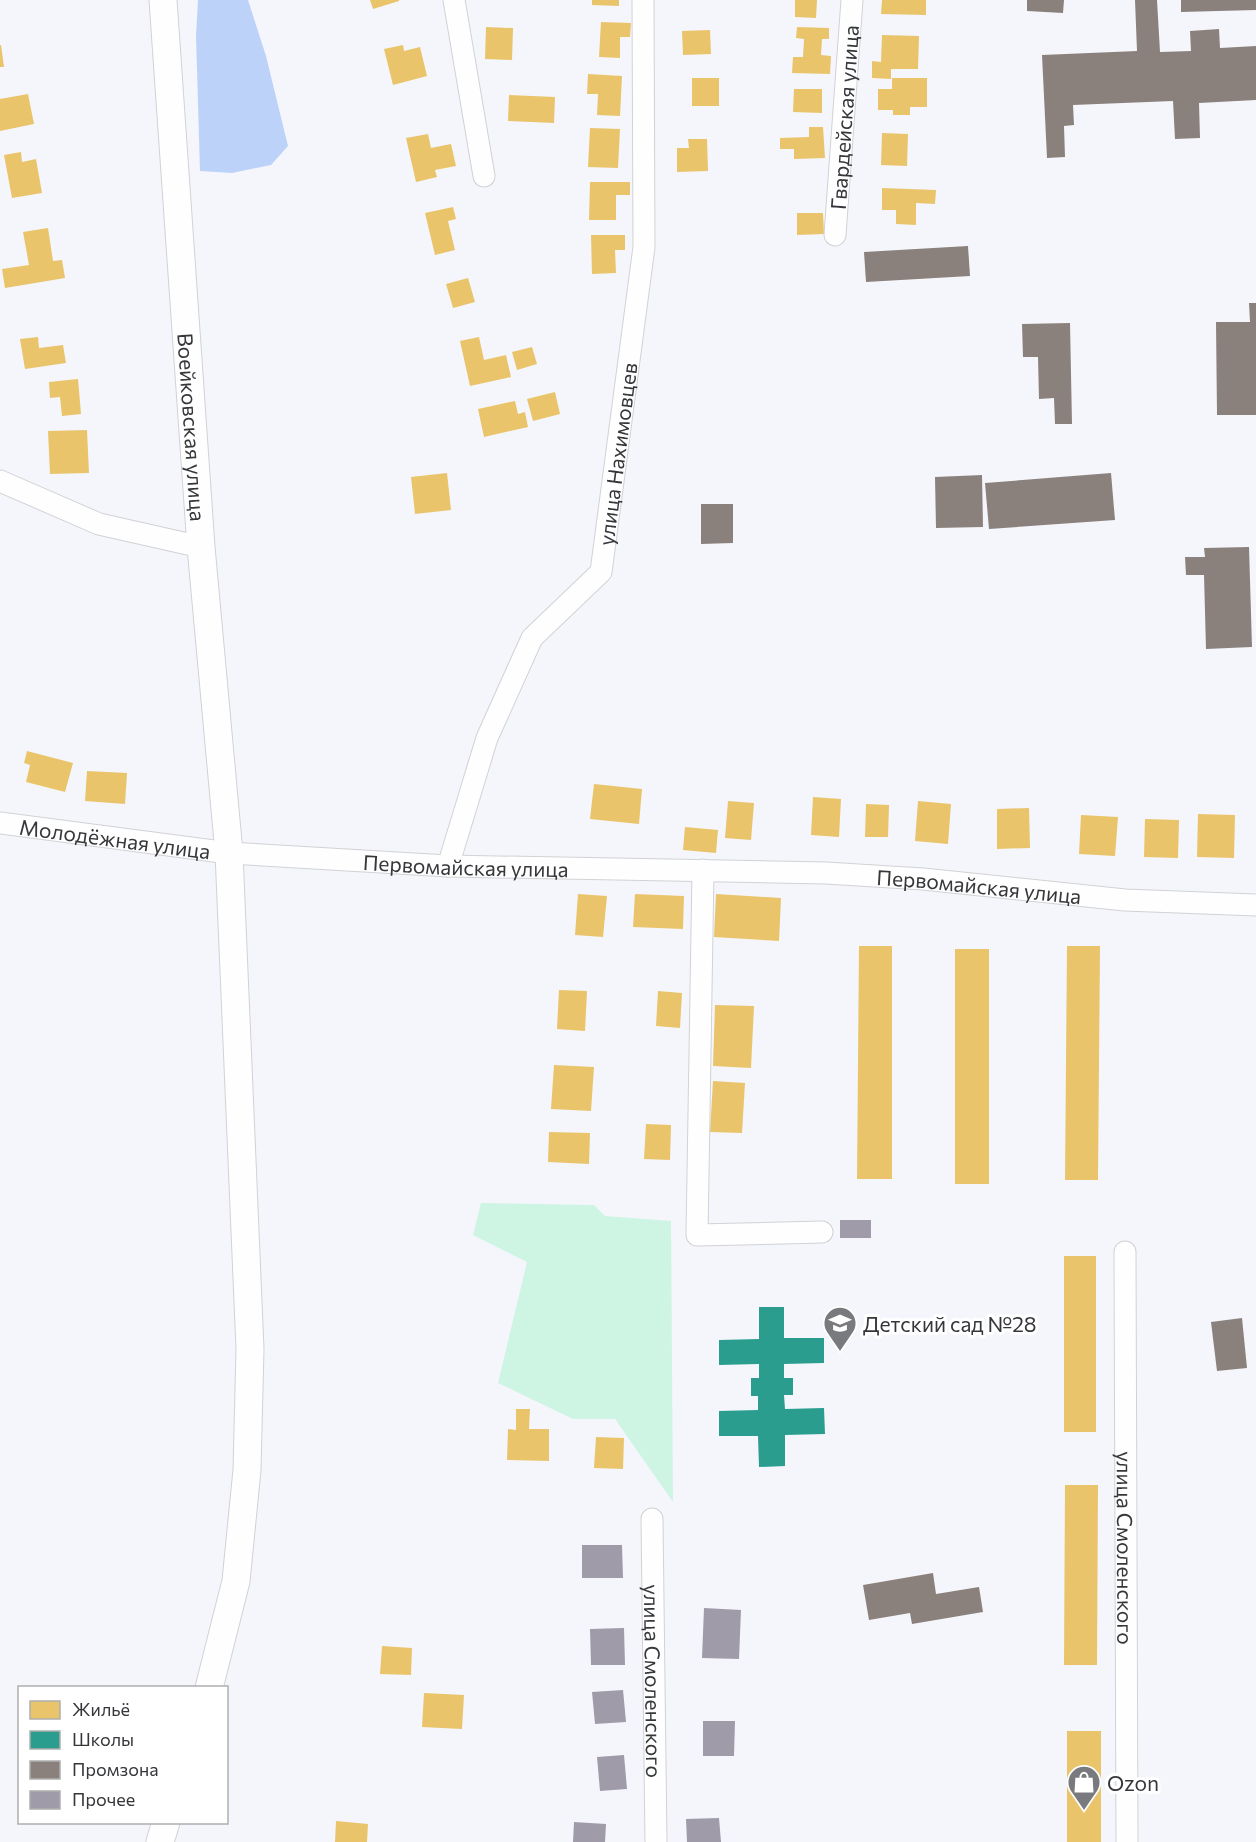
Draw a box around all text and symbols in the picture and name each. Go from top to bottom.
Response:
street label: Гвардейская улица [824,24,863,210]
street label: Воейковская улица [174,332,212,522]
street label: улица Нахимовцев [592,361,641,547]
street label: Молодёжная улица [18,813,212,863]
street label: Первомайская улица [362,848,569,881]
street label: Первомайская улица [876,864,1083,908]
school or university icon: Детский сад №28 [822,1305,858,1352]
place label: Детский сад №28 [863,1311,1037,1336]
street label: улица Смоленского [1113,1451,1139,1645]
street label: улица Смоленского [640,1584,668,1778]
legend [18,1686,228,1824]
text: Жильё [72,1698,130,1720]
text: Школы [72,1728,134,1750]
text: Промзона [72,1758,159,1780]
shop icon: Ozon [1066,1764,1102,1811]
place label: Ozon [1107,1770,1159,1795]
text: Прочее [72,1788,135,1810]

